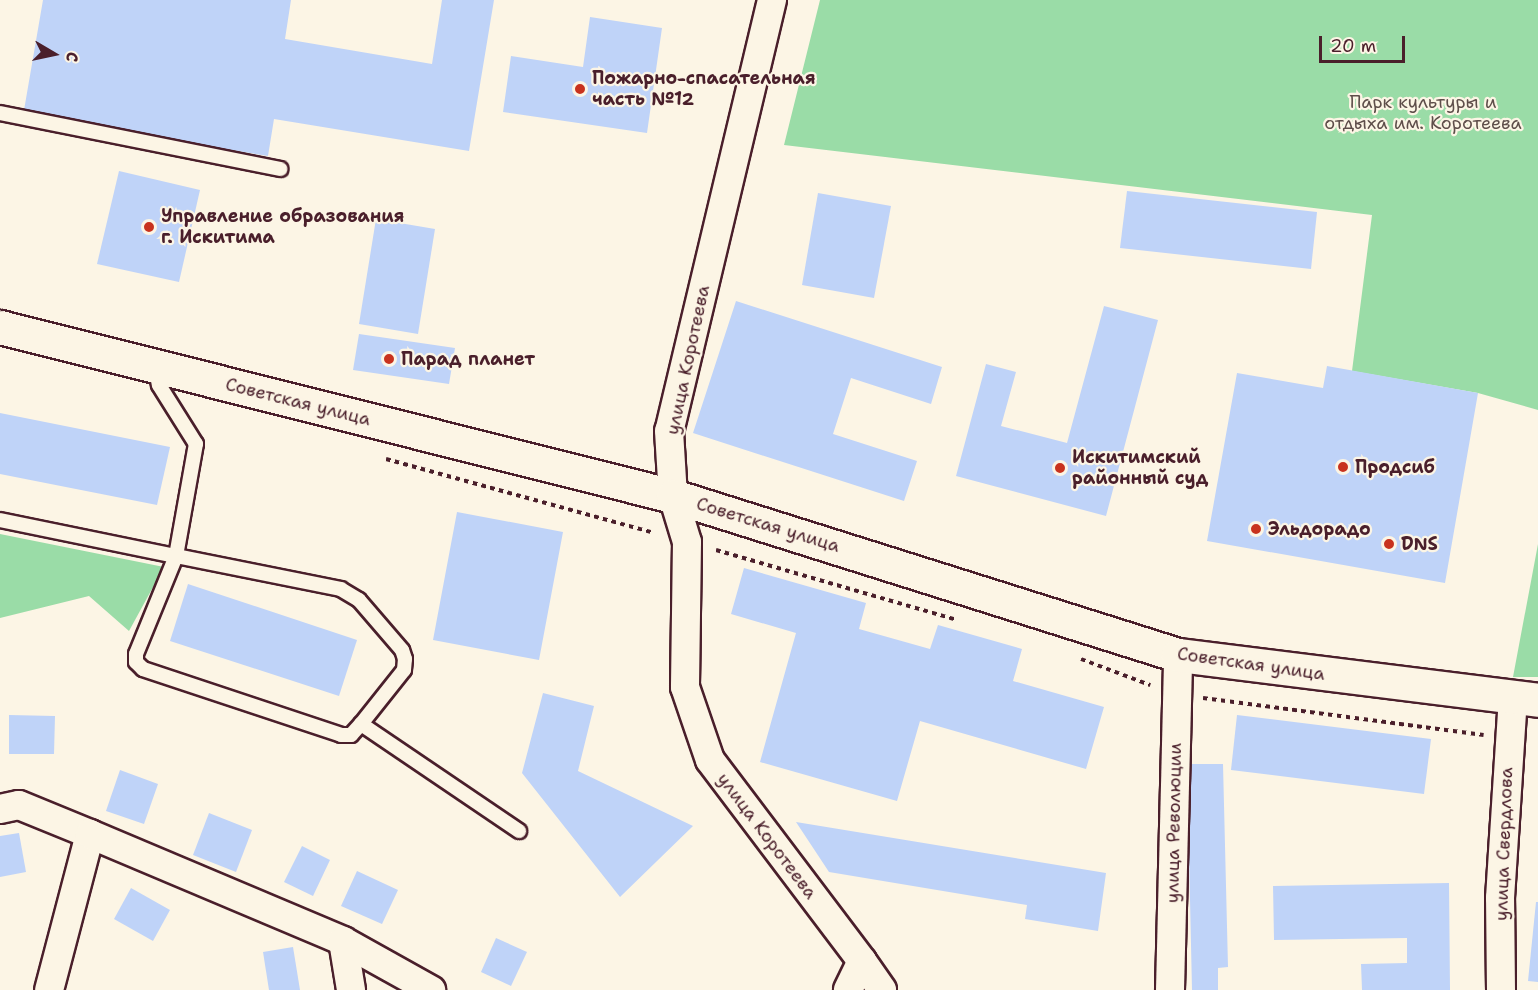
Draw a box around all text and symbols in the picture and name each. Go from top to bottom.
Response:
north arrow [24,24,84,84]
scale bar [1322,24,1408,62]
text: 20 m [1330,34,1376,58]
text: С [61,50,83,63]
place label: Пожарно-спасательная часть №12 [592,68,816,110]
marker: Пожарно-спасательная часть №12 [573,82,587,96]
park label: Парк культуры и отдыха им. Коротеева [1324,92,1522,134]
place label: Управление образования г. Искитима [161,206,404,248]
marker: Управление образования г. Искитима [142,220,156,234]
street label: улица Коротеева [662,283,714,437]
place label: Парад планет [401,348,535,370]
marker: Парад планет [382,352,396,366]
street label: Советская улица [223,374,373,430]
place label: Искитимский районный суд [1072,447,1208,490]
place label: Продсиб [1355,456,1435,478]
marker: Продсиб [1336,460,1350,474]
marker: Искитимский районный суд [1053,461,1067,475]
street label: Советская улица [694,493,842,557]
place label: Эльдорадо [1268,518,1371,540]
marker: Эльдорадо [1249,522,1263,536]
place label: DNS [1401,533,1438,555]
marker: DNS [1382,537,1396,551]
street label: Советская улица [1176,643,1326,685]
street label: улица Революции [1162,743,1186,903]
street label: улица Свердлова [1491,767,1517,921]
street label: улица Коротеева [713,769,821,903]

